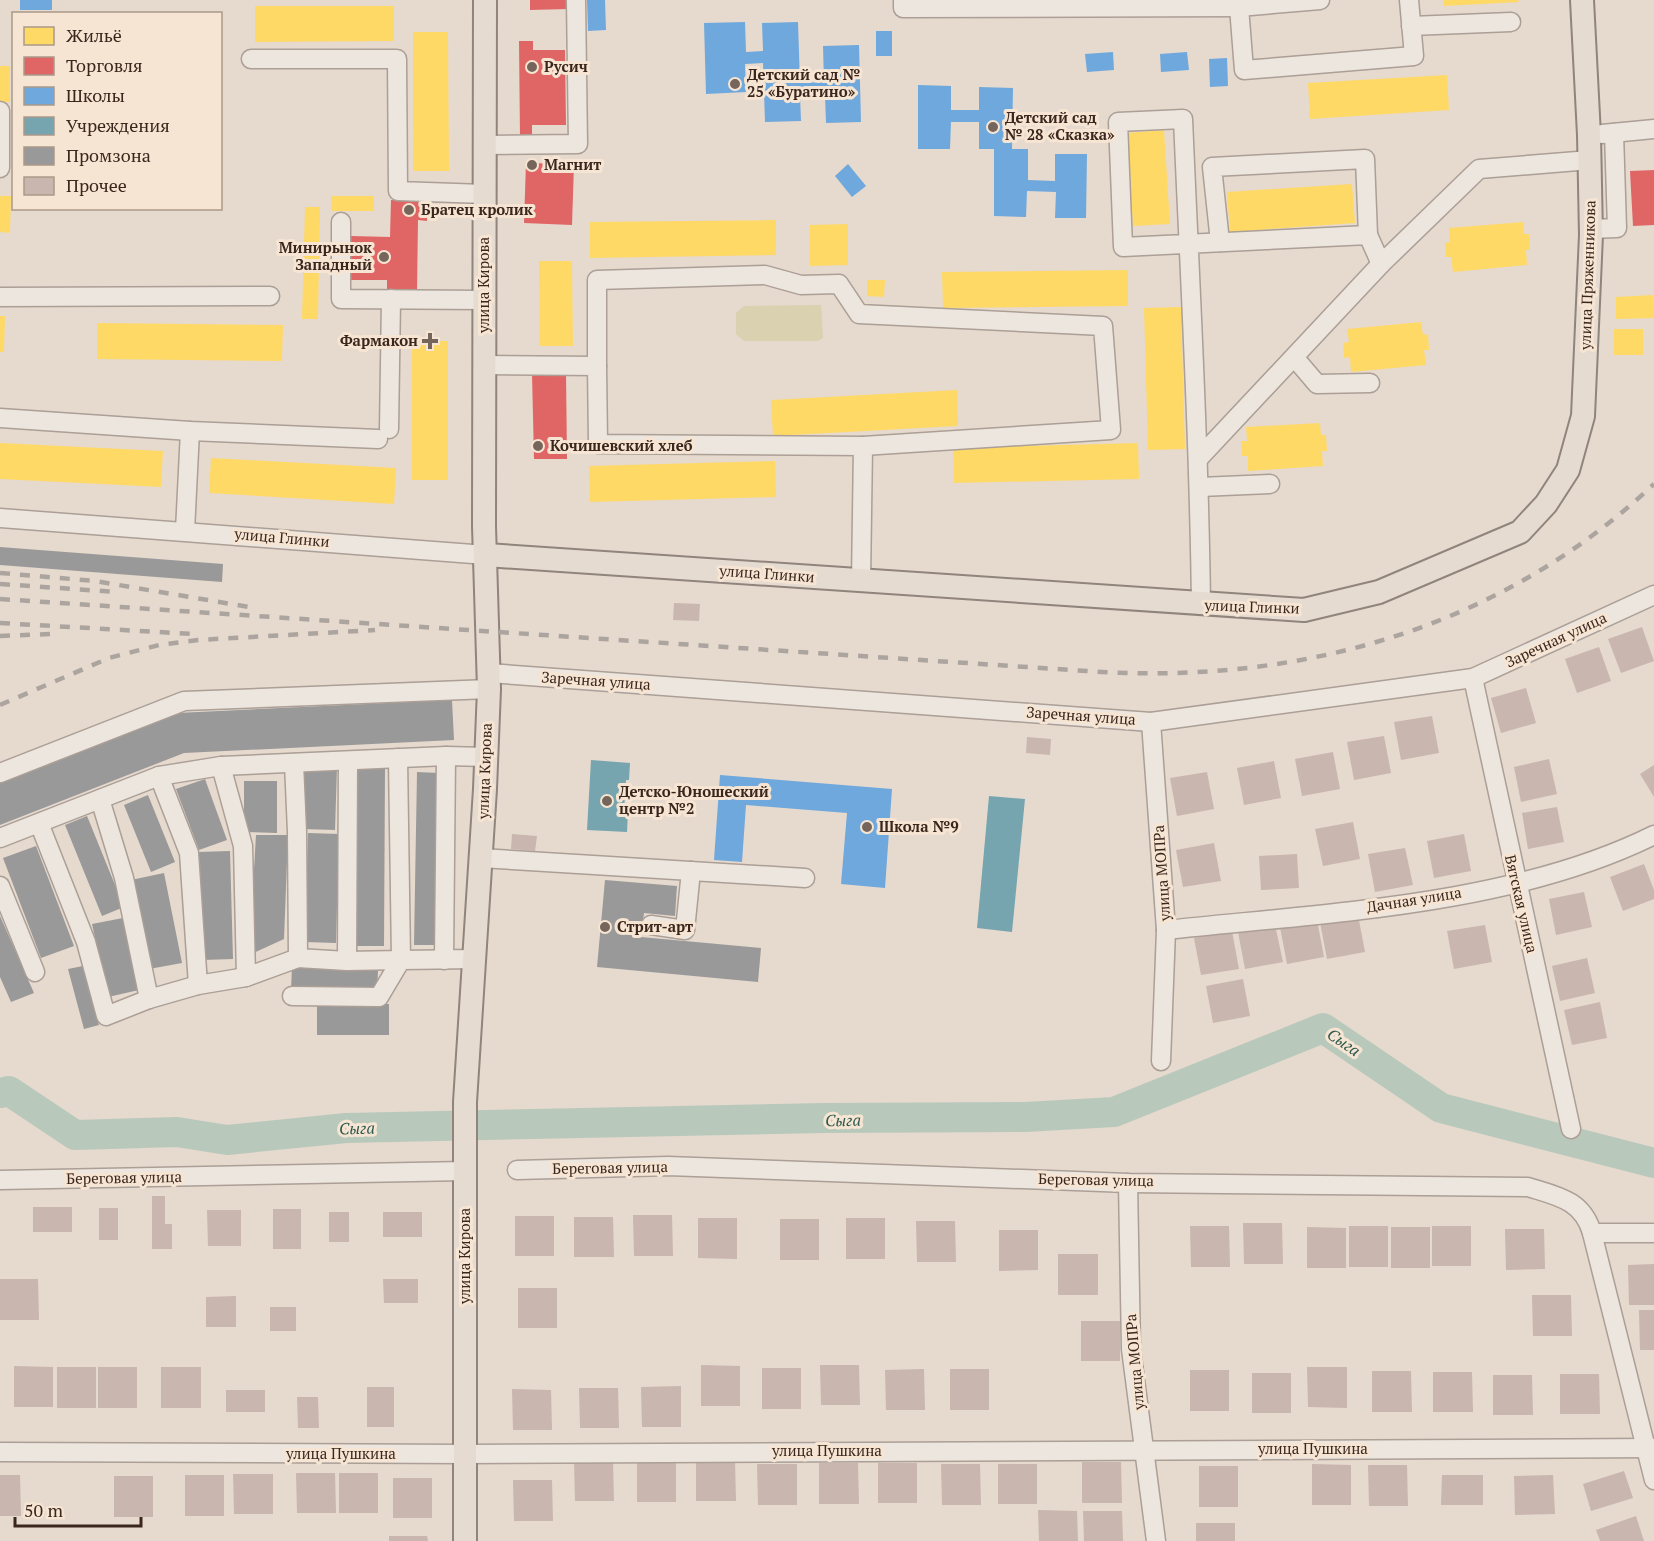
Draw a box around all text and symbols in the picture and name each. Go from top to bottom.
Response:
legend [12,12,222,210]
text: Жильё [66,23,122,47]
text: Торговля [66,53,143,77]
place label: Русич [544,56,588,76]
marker: Русич [525,60,539,74]
place label: Детский сад № 25 «Буратино» [747,64,860,101]
marker: Детский сад № 25 «Буратино» [728,77,742,91]
text: Школы [66,83,125,107]
place label: Детский сад № 28 «Сказка» [1005,107,1115,144]
text: Учреждения [66,113,170,137]
marker: Детский сад № 28 «Сказка» [986,120,1000,134]
text: Промзона [66,143,151,167]
place label: Магнит [544,154,601,174]
marker: Магнит [525,158,539,172]
text: Прочее [66,173,127,197]
place label: Братец кролик [421,199,533,219]
street label: улица Пряженникова [1574,199,1600,351]
marker: Братец кролик [402,203,416,217]
place label: Минирынок Западный [279,237,372,274]
street label: улица Кирова [473,237,493,334]
marker: Минирынок Западный [377,250,391,264]
place label: Фармакон [340,330,418,350]
marker: Фармакон [423,334,437,348]
place label: Кочишевский хлеб [550,435,693,455]
marker: Кочишевский хлеб [531,439,545,453]
street label: улица Глинки [233,523,330,551]
street label: улица Глинки [718,560,815,586]
street label: улица Глинки [1203,594,1300,618]
street label: Заречная улица [1502,607,1610,671]
street label: Заречная улица [541,666,652,694]
street label: Заречная улица [1026,701,1137,729]
street label: улица Кирова [472,722,496,820]
place label: Детско-Юношеский центр №2 [619,781,769,818]
marker: Детско-Юношеский центр №2 [600,794,614,808]
place label: Школа №9 [879,816,959,836]
marker: Школа №9 [860,820,874,834]
street label: улица МОПРа [1148,824,1174,923]
street label: Вятская улица [1501,853,1543,955]
street label: Дачная улица [1365,882,1463,916]
place label: Стрит-арт [617,916,693,936]
marker: Стрит-арт [598,920,612,934]
water label: Сыга [1323,1023,1365,1061]
water label: Сыга [825,1109,861,1131]
water label: Сыга [339,1116,375,1140]
street label: Береговая улица [552,1156,668,1178]
street label: Береговая улица [66,1166,182,1188]
street label: Береговая улица [1038,1168,1154,1190]
street label: улица Кирова [454,1208,474,1305]
street label: улица МОПРа [1120,1313,1148,1412]
street label: улица Пушкина [1257,1438,1368,1458]
street label: улица Пушкина [771,1440,882,1460]
street label: улица Пушкина [285,1443,396,1463]
scale bar [15,1490,141,1528]
text: 50 m [24,1498,64,1522]

